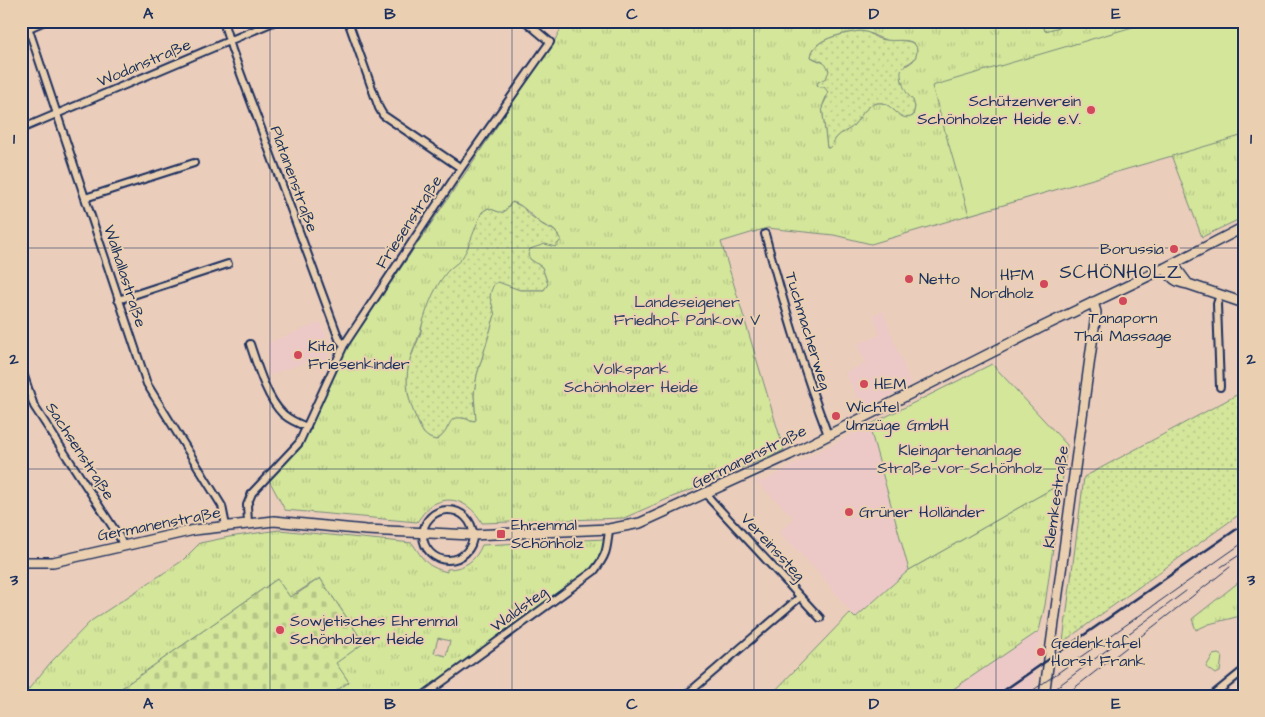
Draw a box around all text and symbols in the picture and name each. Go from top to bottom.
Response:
text: A [143,3,154,25]
text: B [384,3,396,25]
text: C [626,3,638,25]
text: D [869,3,880,25]
text: E [1111,3,1121,25]
street label: Wodanstraße [94,33,195,93]
place label: Schützenverein Schönholzer Heide e.V. [917,90,1081,130]
marker: Schützenverein Schönholzer Heide e.V. [1085,104,1097,116]
street label: Platanenstraße [265,123,324,236]
text: 1 [13,128,16,150]
text: 1 [1250,128,1253,150]
street label: Friesenstraße [371,171,448,273]
street label: Walhallastraße [98,222,152,330]
place label: Borussia [1100,238,1164,260]
marker: Borussia [1168,243,1180,255]
district label: SCHÖNHOLZ [1059,259,1183,286]
place label: HFM Nordholz [971,264,1034,304]
place label: Netto [919,268,960,290]
street label: Tuchmacherweg [779,269,836,393]
marker: Netto [903,273,915,285]
marker: HFM Nordholz [1038,278,1050,290]
park label: Landeseigener Friedhof Pankow V [614,291,760,331]
marker: Tanaporn Thai Massage [1117,295,1129,307]
place label: Tanaporn Thai Massage [1074,307,1172,348]
place label: Kita Friesenkinder [308,335,410,375]
text: 2 [8,348,19,370]
text: 2 [1245,348,1256,370]
marker: Kita Friesenkinder [292,349,304,361]
park label: Volkspark Schönholzer Heide [564,358,698,398]
place label: HEM [874,373,906,395]
marker: HEM [858,378,870,390]
place label: Wichtel Umzüge GmbH [846,396,949,437]
street label: Sachsenstraße [40,398,120,505]
marker: Wichtel Umzüge GmbH [830,410,842,422]
street label: Germanenstraße [688,419,810,494]
park label: Kleingartenanlage Straße vor Schönholz [877,439,1043,479]
street label: Klemkestraße [1038,444,1074,550]
street label: Germanenstraße [95,501,223,547]
place label: Grüner Holländer [859,501,985,523]
marker: Grüner Holländer [843,506,855,518]
street label: Vereinssteg [735,508,810,587]
place label: Ehrenmal Schönholz [511,514,584,554]
marker: Ehrenmal Schönholz [495,528,507,540]
text: 3 [9,569,19,591]
text: 3 [1246,569,1256,591]
street label: Waldsteg [486,581,552,638]
place label: Sowjetisches Ehrenmal Schönholzer Heide [290,610,458,650]
marker: Sowjetisches Ehrenmal Schönholzer Heide [274,624,286,636]
place label: Gedenktafel Horst Frank [1051,632,1145,672]
marker: Gedenktafel Horst Frank [1035,646,1047,658]
text: A [143,693,154,715]
text: B [384,693,396,715]
text: C [626,693,638,715]
text: D [869,693,880,715]
text: E [1111,693,1121,715]

